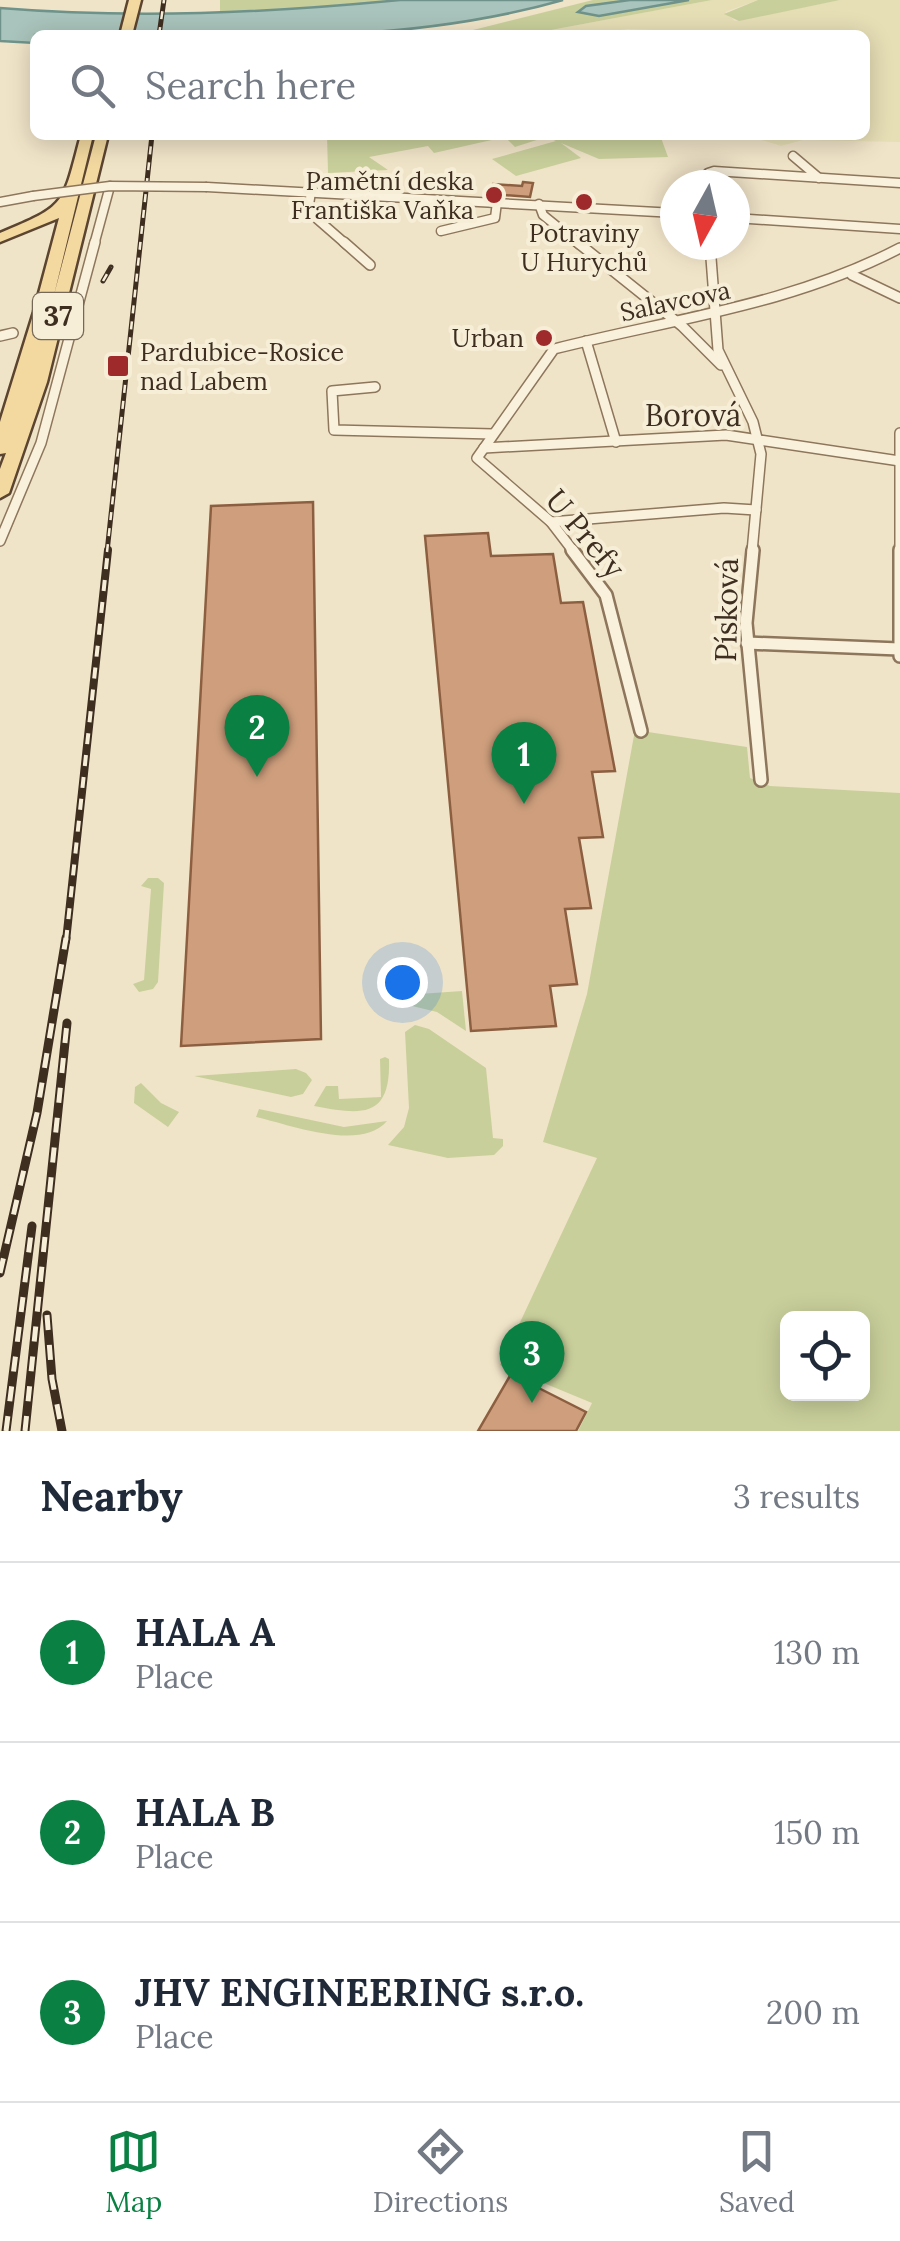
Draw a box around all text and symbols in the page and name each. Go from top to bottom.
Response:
search box [30,30,870,140]
icon: search [65,58,120,113]
text: Search here [145,61,356,109]
place label: Pamětní deska Františka Vaňka [291,165,474,226]
north arrow [660,170,750,260]
marker: Pamětní deska Františka Vaňka [483,184,505,206]
marker: Potraviny U Hurychů [573,191,595,213]
place label: Potraviny U Hurychů [521,217,647,278]
street label: Salavcova [617,274,733,328]
road number: 37 [33,293,83,339]
place label: Urban [452,322,524,354]
marker: Urban [533,327,555,349]
place label: Pardubice-Rosice nad Labem [140,336,344,397]
marker: Pardubice-Rosice nad Labem [105,353,131,379]
street label: Borová [645,396,741,434]
street label: U Prefy [537,481,634,586]
street label: Písková [706,558,746,662]
pin: 2 [224,694,290,777]
pin: 1 [492,722,556,804]
your location [377,957,428,1008]
map controls [780,1311,870,1401]
button: locate [780,1311,870,1401]
pin: 3 [500,1320,564,1403]
text: Nearby [40,1469,183,1523]
text: 3 results [733,1476,860,1517]
text: HALA A [135,1608,275,1656]
text: 1 [66,1632,79,1673]
text: 130 m [774,1632,860,1673]
text: Place [135,1656,214,1697]
text: HALA B [135,1788,275,1836]
text: 2 [64,1812,81,1853]
text: 150 m [774,1812,860,1853]
text: Place [135,1836,214,1877]
text: JHV ENGINEERING s.r.o. [135,1968,584,2016]
text: 3 [64,1992,81,2033]
text: 200 m [766,1992,860,2033]
text: Place [135,2016,214,2057]
tab: Map [105,2124,162,2220]
tab: Directions [373,2124,508,2220]
tab: Saved [719,2124,795,2220]

